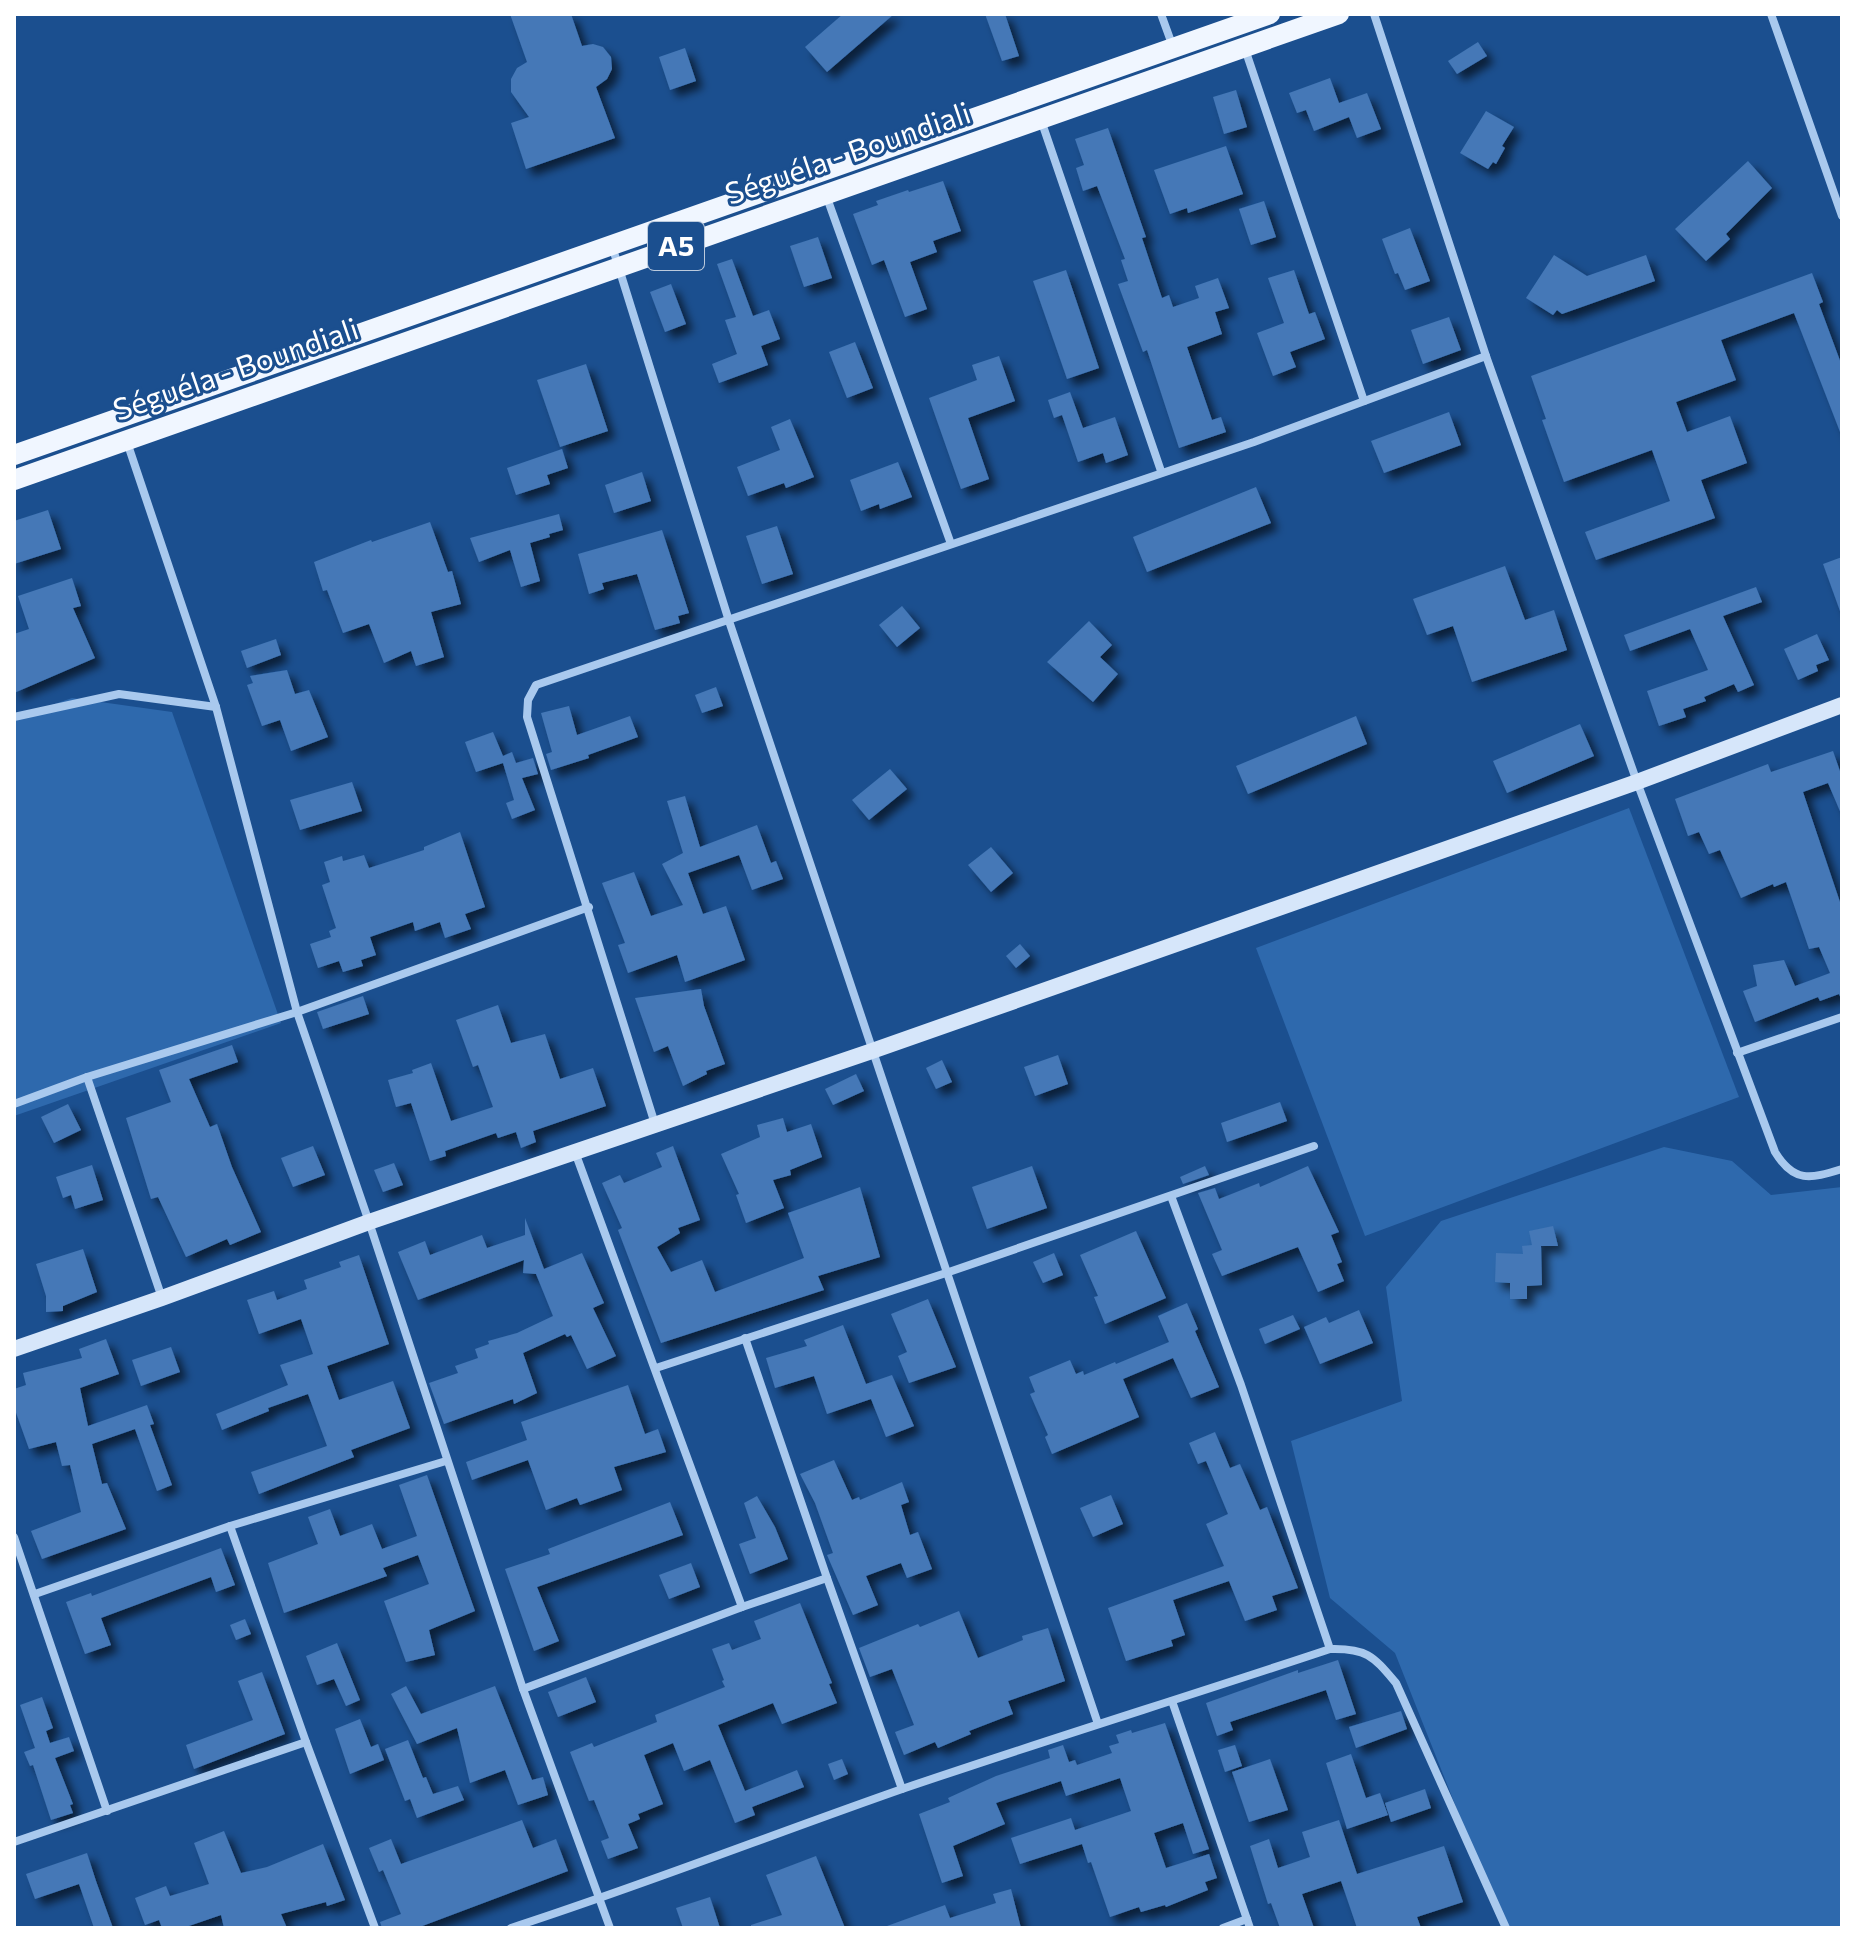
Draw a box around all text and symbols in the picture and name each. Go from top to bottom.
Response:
street label: Séguéla - Boundiali [720,92,975,211]
road number: A5 [648,222,704,270]
street label: Séguéla - Boundiali [108,308,363,427]

